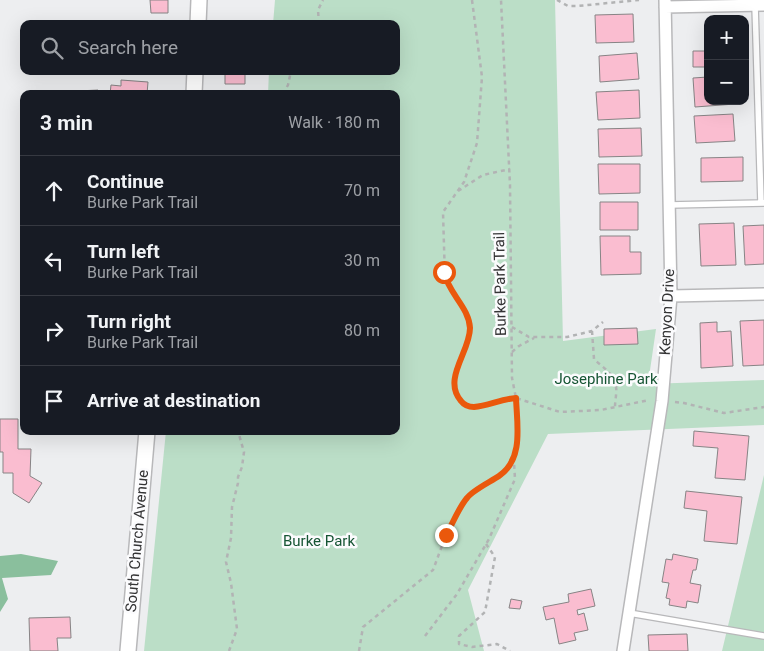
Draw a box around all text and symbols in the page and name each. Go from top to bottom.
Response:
map controls [704,15,749,105]
button: + [704,15,749,60]
search box [20,20,400,75]
icon: search [38,34,66,62]
text: Search here [78,36,178,59]
button: − [704,60,749,105]
text: 3 min [40,111,93,135]
text: Walk · 180 m [288,113,380,132]
text: Continue [87,170,164,193]
icon: ahead [40,177,68,205]
text: 70 m [344,181,380,200]
text: Burke Park Trail [87,193,198,212]
street label: Burke Park Trail [490,232,510,336]
text: Turn left [87,240,160,263]
icon: left [40,247,68,275]
text: 30 m [344,251,380,270]
route start [433,261,456,284]
text: Burke Park Trail [87,263,198,282]
street label: Kenyon Drive [656,268,678,356]
text: Turn right [87,310,171,333]
icon: right [40,317,68,345]
text: 80 m [344,321,380,340]
text: Burke Park Trail [87,333,198,352]
park label: Josephine Park [554,370,658,388]
icon: arrive [40,387,68,415]
text: Arrive at destination [87,389,260,412]
street label: South Church Avenue [122,469,152,613]
route end [435,524,458,547]
park label: Burke Park [283,532,355,550]

